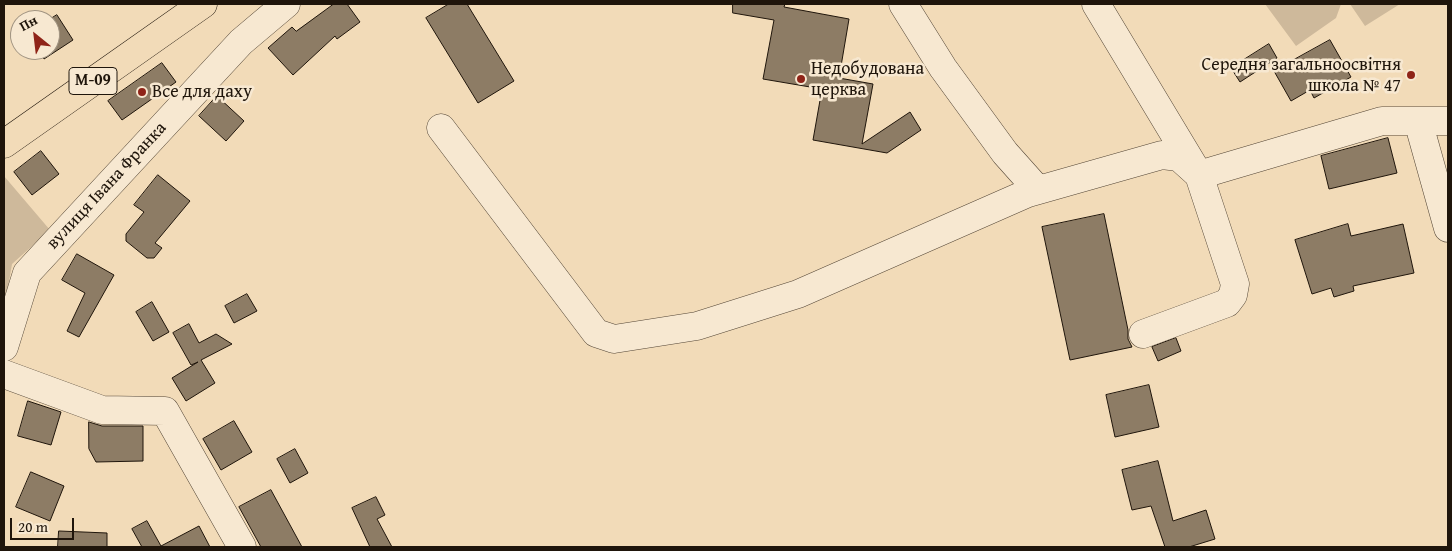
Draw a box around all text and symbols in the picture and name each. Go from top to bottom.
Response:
north arrow [10,10,60,60]
text: Пн [15,10,41,36]
place label: Середня загальноосвітня школа № 47 [1201,54,1401,96]
place label: Недобудована церква [811,58,924,100]
road number: М-09 [69,68,117,94]
marker: Середня загальноосвітня школа № 47 [1405,69,1417,81]
marker: Недобудована церква [795,73,807,85]
place label: Все для даху [152,81,252,103]
marker: Все для даху [136,86,148,98]
street label: вулиця Івана Франка [42,118,172,254]
scale bar [12,508,76,540]
text: 20 m [18,516,48,537]

